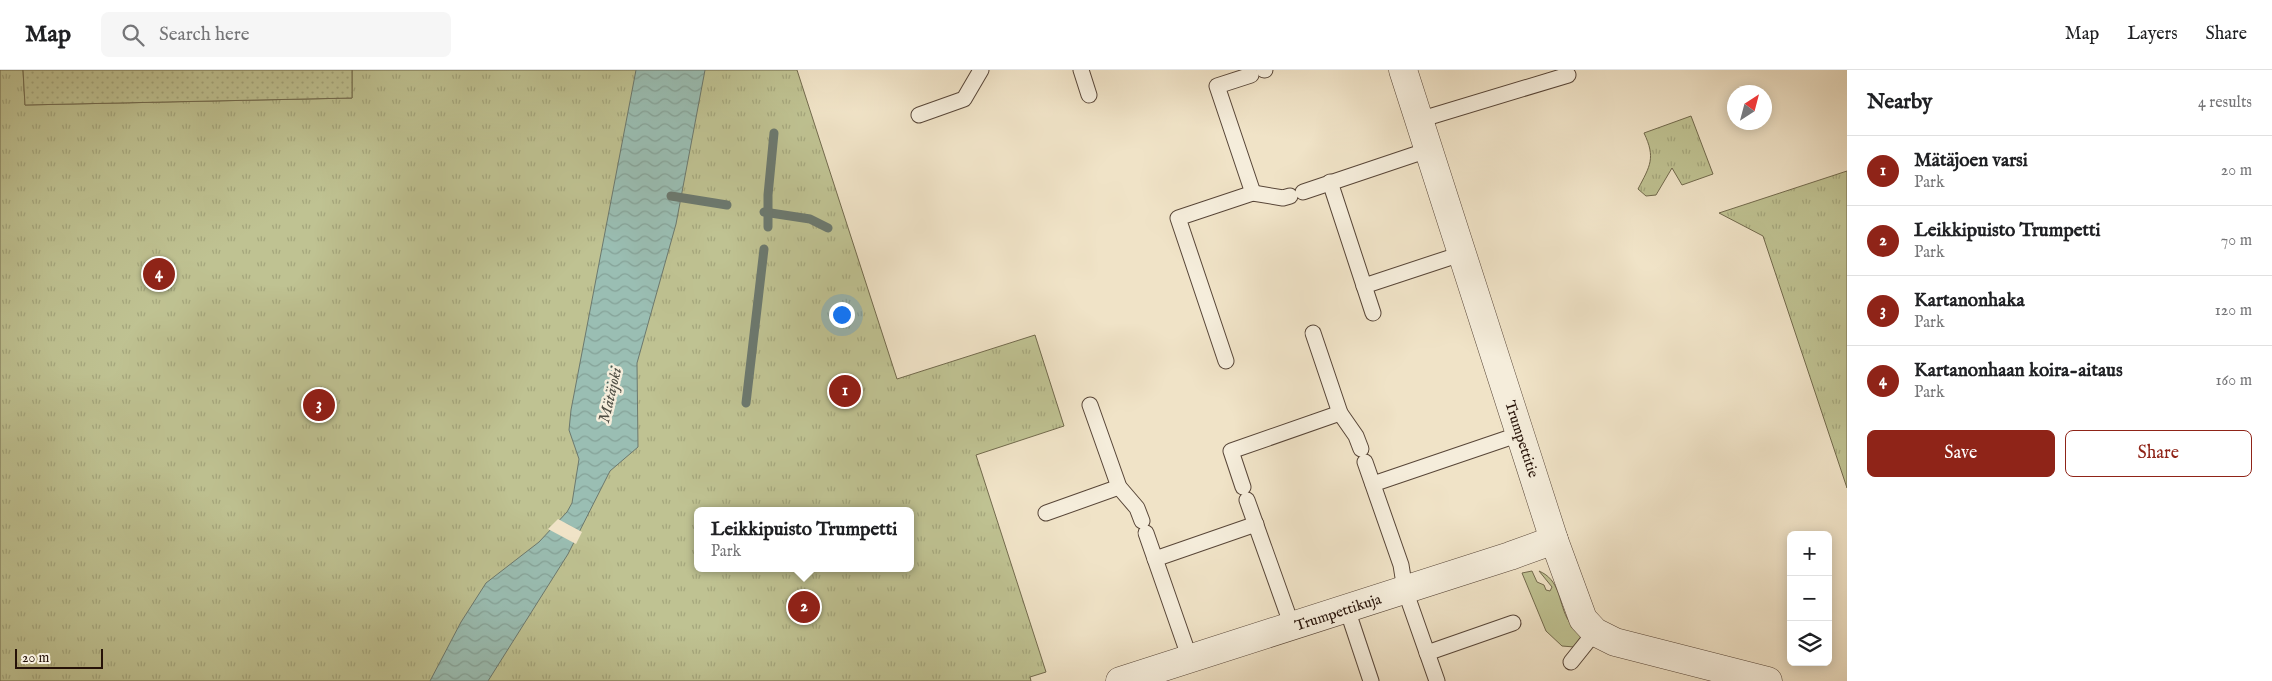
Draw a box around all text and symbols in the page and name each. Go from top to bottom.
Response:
search box [101,12,451,57]
text: Map [25,19,71,50]
icon: search [119,21,147,49]
text: Search here [159,23,250,47]
text: Map [2065,23,2099,46]
text: Layers [2127,23,2178,46]
text: Share [2206,23,2247,46]
north arrow [1727,85,1772,130]
text: Nearby [1867,89,1932,116]
text: 4 results [2198,93,2252,113]
text: Mätäjoen varsi [1914,149,2028,173]
text: 1 [1880,161,1886,181]
text: 20 m [2221,161,2252,181]
text: Park [1914,173,1944,193]
text: Leikkipuisto Trumpetti [1914,219,2101,243]
text: 2 [1879,231,1887,251]
text: 70 m [2221,231,2252,251]
text: Park [1914,243,1944,263]
pin: 4 [143,255,175,293]
text: Kartanonhaka [1914,289,2025,313]
text: 3 [1880,301,1886,321]
text: 120 m [2215,301,2252,321]
your location [829,302,855,328]
text: Park [1914,313,1944,333]
text: Kartanonhaan koira-aitaus [1914,359,2123,383]
water label: Mätäjoki [595,364,627,425]
text: 4 [1879,371,1887,391]
text: 160 m [2216,371,2252,391]
pin: 1 [829,372,861,410]
text: Park [1914,383,1944,403]
pin: 3 [303,386,335,424]
street label: Trumpettitie [1500,398,1543,480]
button: Save [1867,430,2055,477]
button: Share [2065,430,2252,477]
popup [694,507,914,572]
text: Leikkipuisto Trumpetti [711,518,897,542]
map controls [1787,531,1832,666]
button: + [1787,531,1832,576]
text: Park [711,542,741,562]
button: − [1787,576,1832,621]
pin: 2 [788,588,820,626]
street label: Trumpettikuja [1293,589,1384,635]
button: layers [1787,621,1832,666]
scale bar [15,646,102,669]
text: 20 m [22,649,49,667]

